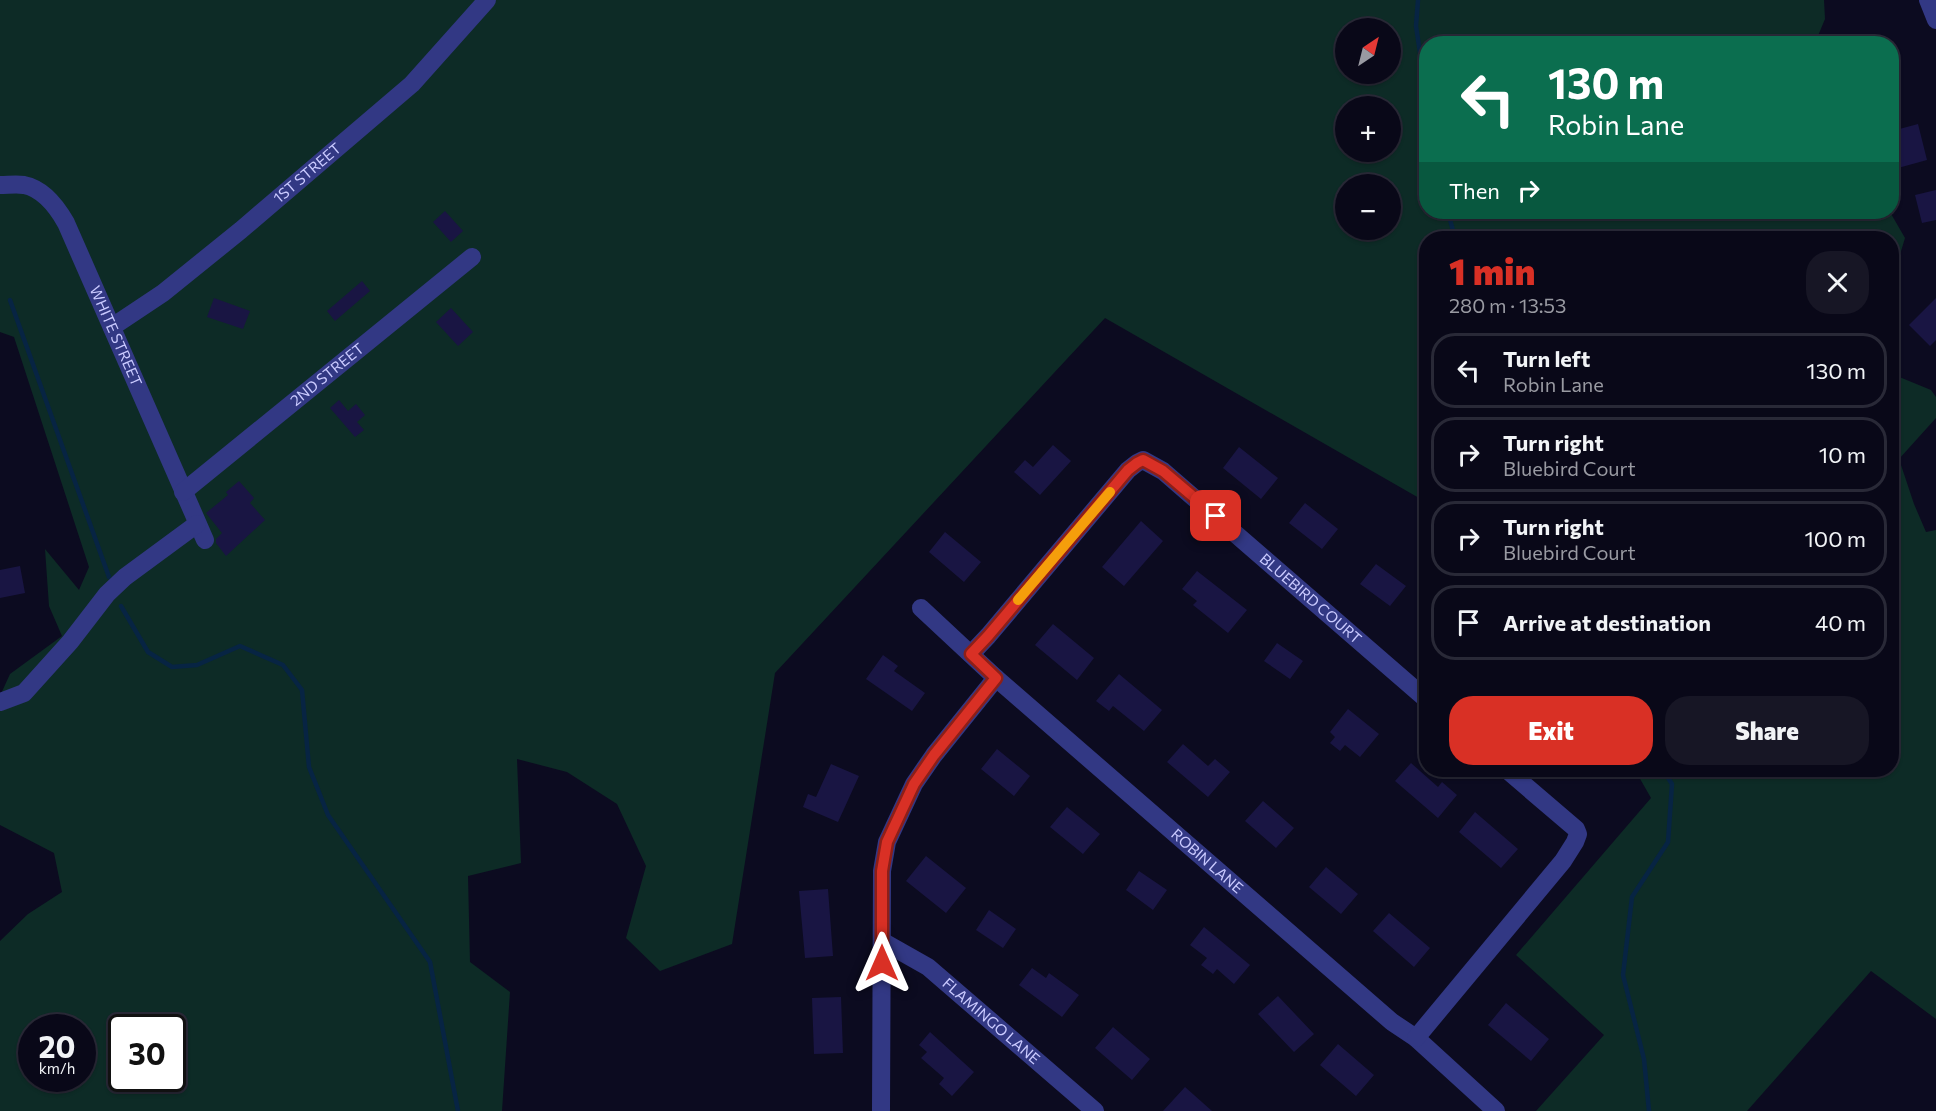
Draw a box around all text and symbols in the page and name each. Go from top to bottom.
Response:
north arrow [1335,18,1401,84]
map controls [1335,18,1401,240]
text: 130 m [1548,56,1664,108]
icon: left [1449,60,1527,138]
button: + [1335,96,1401,162]
text: Robin Lane [1548,108,1684,141]
street label: 1ST STREET [269,138,345,206]
button: − [1335,174,1401,240]
icon: right [1512,174,1545,207]
text: Then [1449,177,1500,204]
text: 1 min [1449,248,1535,292]
button: close [1806,251,1869,314]
street label: WHITE STREET [87,283,147,389]
text: 280 m · 13:53 [1449,293,1566,317]
street label: 2ND STREET [286,338,367,409]
text: Turn left [1503,345,1590,372]
icon: left [1452,354,1485,387]
text: 130 m [1806,357,1866,384]
text: Robin Lane [1503,372,1604,396]
text: Turn right [1503,429,1604,456]
icon: right [1452,438,1485,471]
text: 10 m [1819,441,1866,468]
text: Bluebird Court [1503,456,1636,480]
pin [1190,490,1241,541]
icon: arrive [1199,499,1232,532]
text: Turn right [1503,513,1604,540]
icon: right [1452,522,1485,555]
text: 100 m [1804,525,1866,552]
text: Bluebird Court [1503,540,1636,564]
street label: BLUEBIRD COURT [1257,549,1366,647]
icon: arrive [1452,606,1485,639]
text: Arrive at destination [1503,609,1711,636]
text: 40 m [1815,609,1866,636]
button: Exit [1449,696,1653,765]
button: Share [1665,696,1869,765]
street label: ROBIN LANE [1168,824,1247,897]
position arrow [850,931,914,995]
street label: FLAMINGO LANE [939,974,1044,1068]
speed limit sign: 30 [108,1014,186,1092]
text: 20 [39,1027,75,1064]
text: km/h [39,1059,75,1077]

